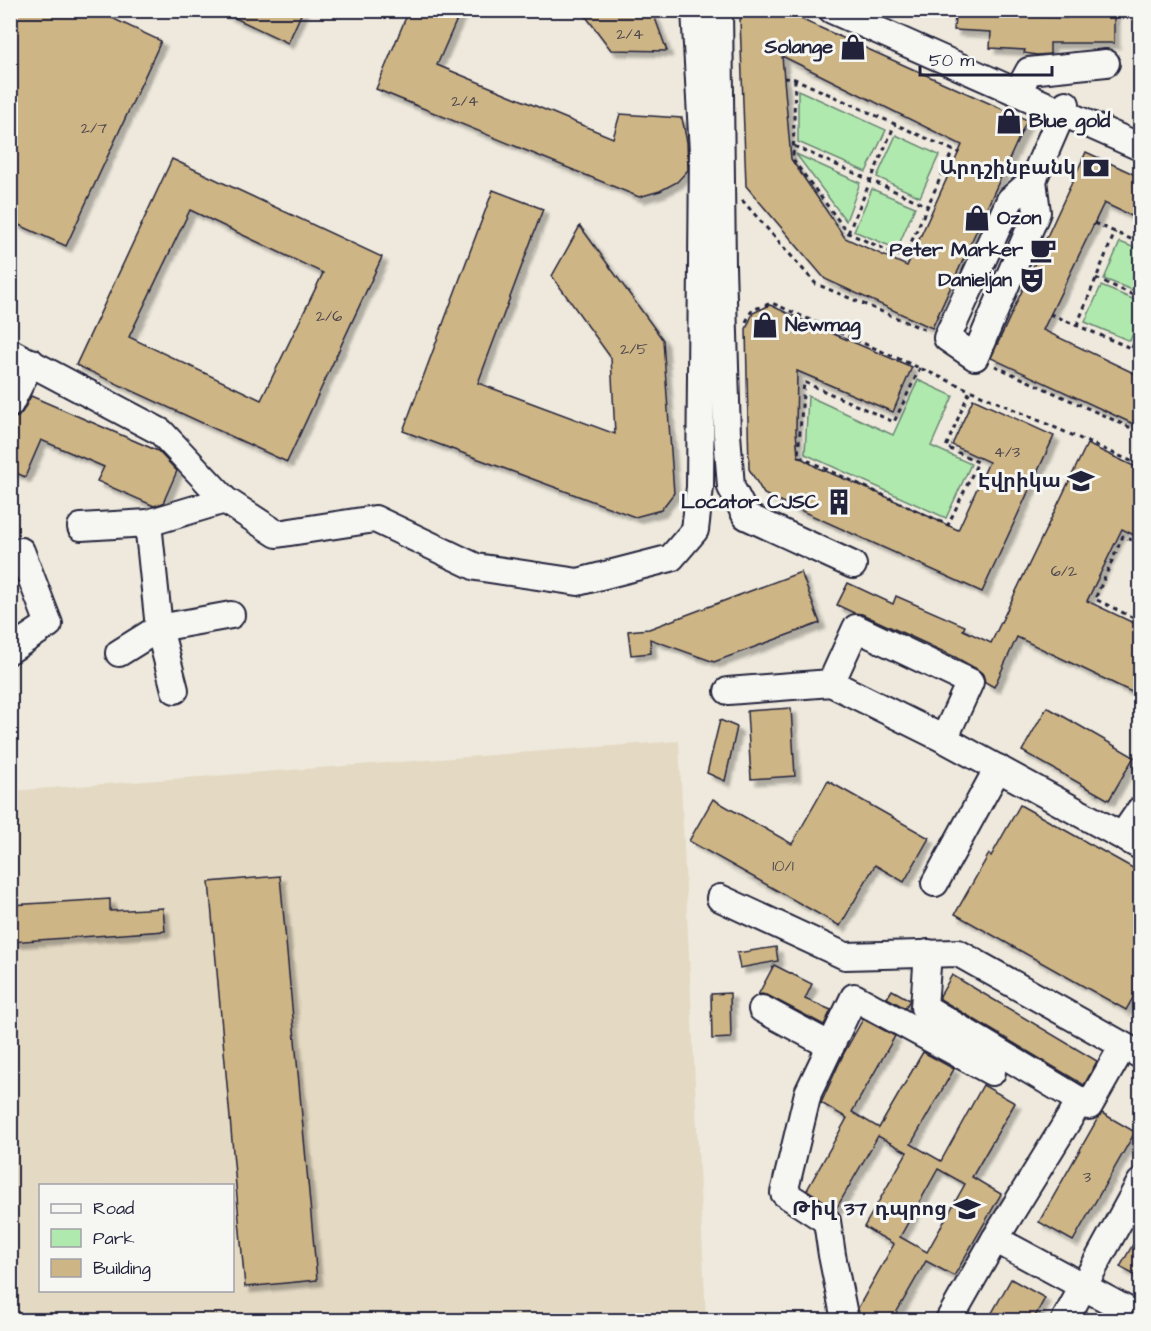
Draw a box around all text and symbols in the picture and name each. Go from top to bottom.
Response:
house number: 2/4 [616,23,644,45]
shop icon: Solange [838,32,868,62]
place label: Solange [763,33,833,62]
scale bar [920,39,1052,77]
text: 50 m [929,48,974,73]
house number: 2/4 [451,90,479,112]
shop icon: Blue gold [994,106,1024,136]
place label: Blue gold [1029,107,1111,136]
house number: 2/7 [81,117,107,139]
bank icon: Արդշինբանկ [1081,153,1111,183]
place label: Արդշինբանկ [940,154,1076,182]
shop icon: Ozon [962,203,992,233]
place label: Ozon [997,204,1042,232]
cafe icon: Peter Marker [1028,235,1058,265]
place label: Peter Marker [890,236,1024,264]
theatre icon: Danieljan [1017,265,1047,295]
place label: Danieljan [938,266,1012,294]
house number: 2/6 [316,305,342,327]
shop icon: Newmag [750,310,780,340]
place label: Newmag [785,311,861,340]
house number: 2/5 [620,338,649,360]
house number: 4/3 [994,441,1020,463]
school or university icon: Էվրիկա [1066,466,1096,496]
place label: Էվրիկա [978,467,1061,495]
building icon: Locator CJSC [824,487,854,517]
place label: Locator CJSC [681,488,820,516]
house number: 6/2 [1051,560,1077,582]
house number: 10/1 [772,855,794,877]
house number: 3 [1083,1166,1091,1188]
legend [39,1184,234,1292]
school or university icon: Թիվ 37 դպրոց [952,1194,982,1224]
place label: Թիվ 37 դպրոց [792,1195,947,1223]
text: Road [93,1196,134,1221]
text: Park [93,1226,135,1251]
text: Building [93,1256,151,1282]

